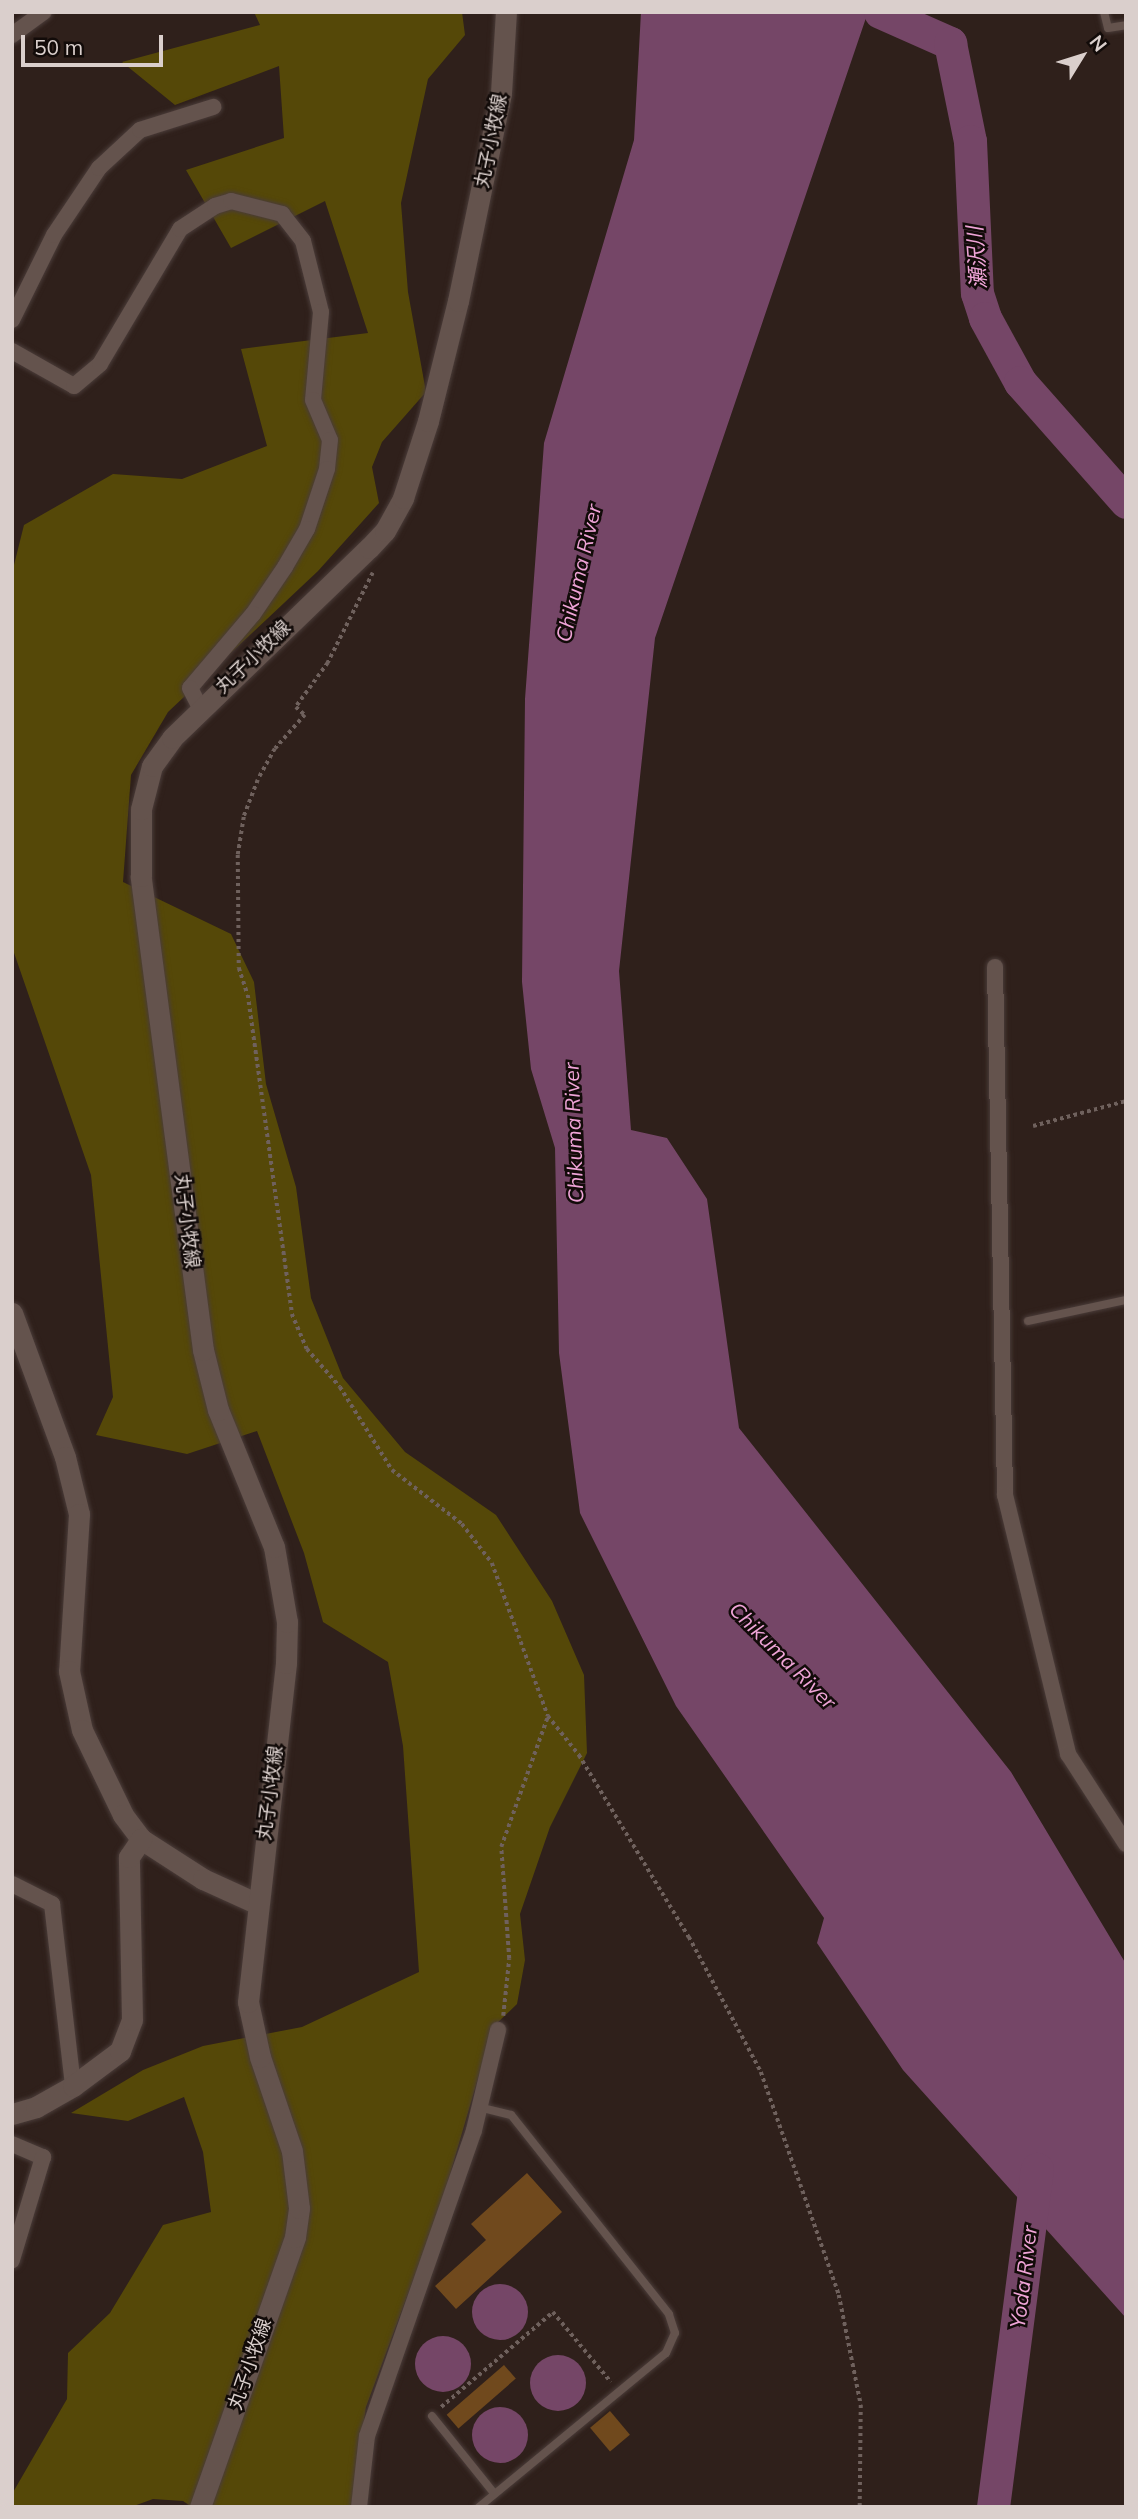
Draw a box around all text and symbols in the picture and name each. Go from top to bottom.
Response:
scale bar [24,21,166,65]
north arrow [1047,21,1117,91]
text: N [1085,30,1112,56]
text: 50 m [34,34,83,60]
street label: 丸子小牧線 [471,92,511,190]
water label: 瀬沢川 [961,226,991,290]
water label: Chikuma River [550,502,606,644]
street label: 丸子小牧線 [211,616,295,698]
water label: Chikuma River [558,1062,588,1204]
street label: 丸子小牧線 [170,1172,204,1270]
water label: Chikuma River [724,1596,842,1714]
street label: 丸子小牧線 [253,1744,287,1842]
water label: Yoda River [1004,2224,1042,2330]
street label: 丸子小牧線 [224,2315,276,2413]

